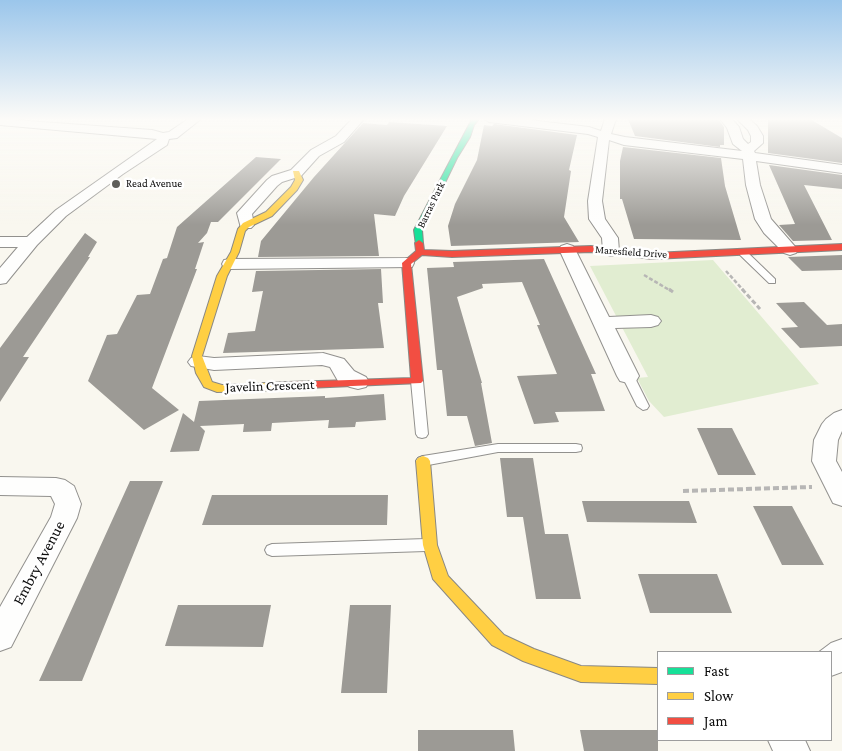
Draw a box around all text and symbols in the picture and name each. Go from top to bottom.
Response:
place label: Read Avenue [126,177,182,191]
marker: Read Avenue [110,178,122,190]
street label: Barras Park [414,180,448,230]
street label: Maresfield Drive [594,243,668,261]
street label: Javelin Crescent [225,376,315,396]
street label: Embry Avenue [9,517,69,609]
legend [657,651,832,741]
text: Fast [704,663,729,679]
text: Slow [704,688,733,704]
text: Jam [704,713,727,729]

